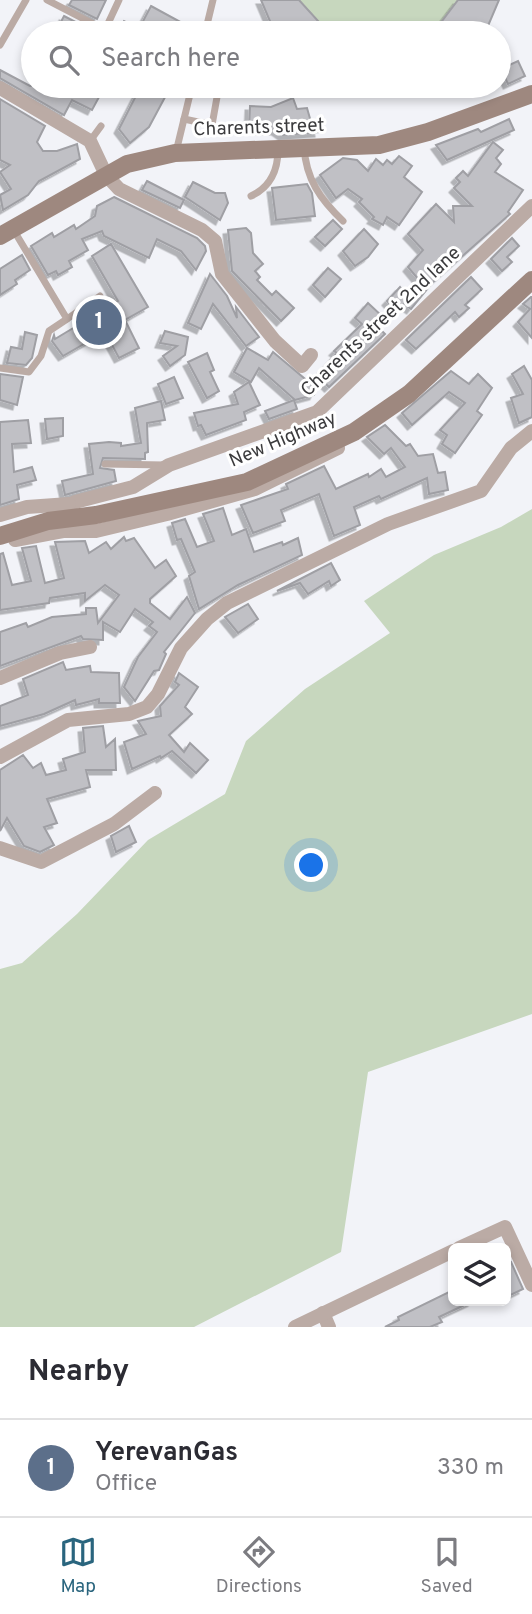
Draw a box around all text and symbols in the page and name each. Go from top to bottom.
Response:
search box [21,21,511,98]
icon: search [45,41,83,79]
text: Search here [101,43,240,76]
street label: Charents street [193,114,325,142]
street label: Charents street 2nd lane [296,242,466,402]
pin: 1 [76,296,122,348]
street label: New Highway [226,407,340,473]
your location [294,848,328,882]
map controls [448,1243,511,1306]
button: layers [448,1243,511,1306]
text: Nearby [28,1354,129,1391]
text: YerevanGas [95,1437,238,1470]
text: 1 [46,1454,56,1483]
text: 330 m [437,1454,504,1483]
text: Office [95,1470,157,1499]
tab: Map [59,1533,97,1599]
tab: Directions [216,1533,302,1599]
tab: Saved [421,1533,473,1599]

